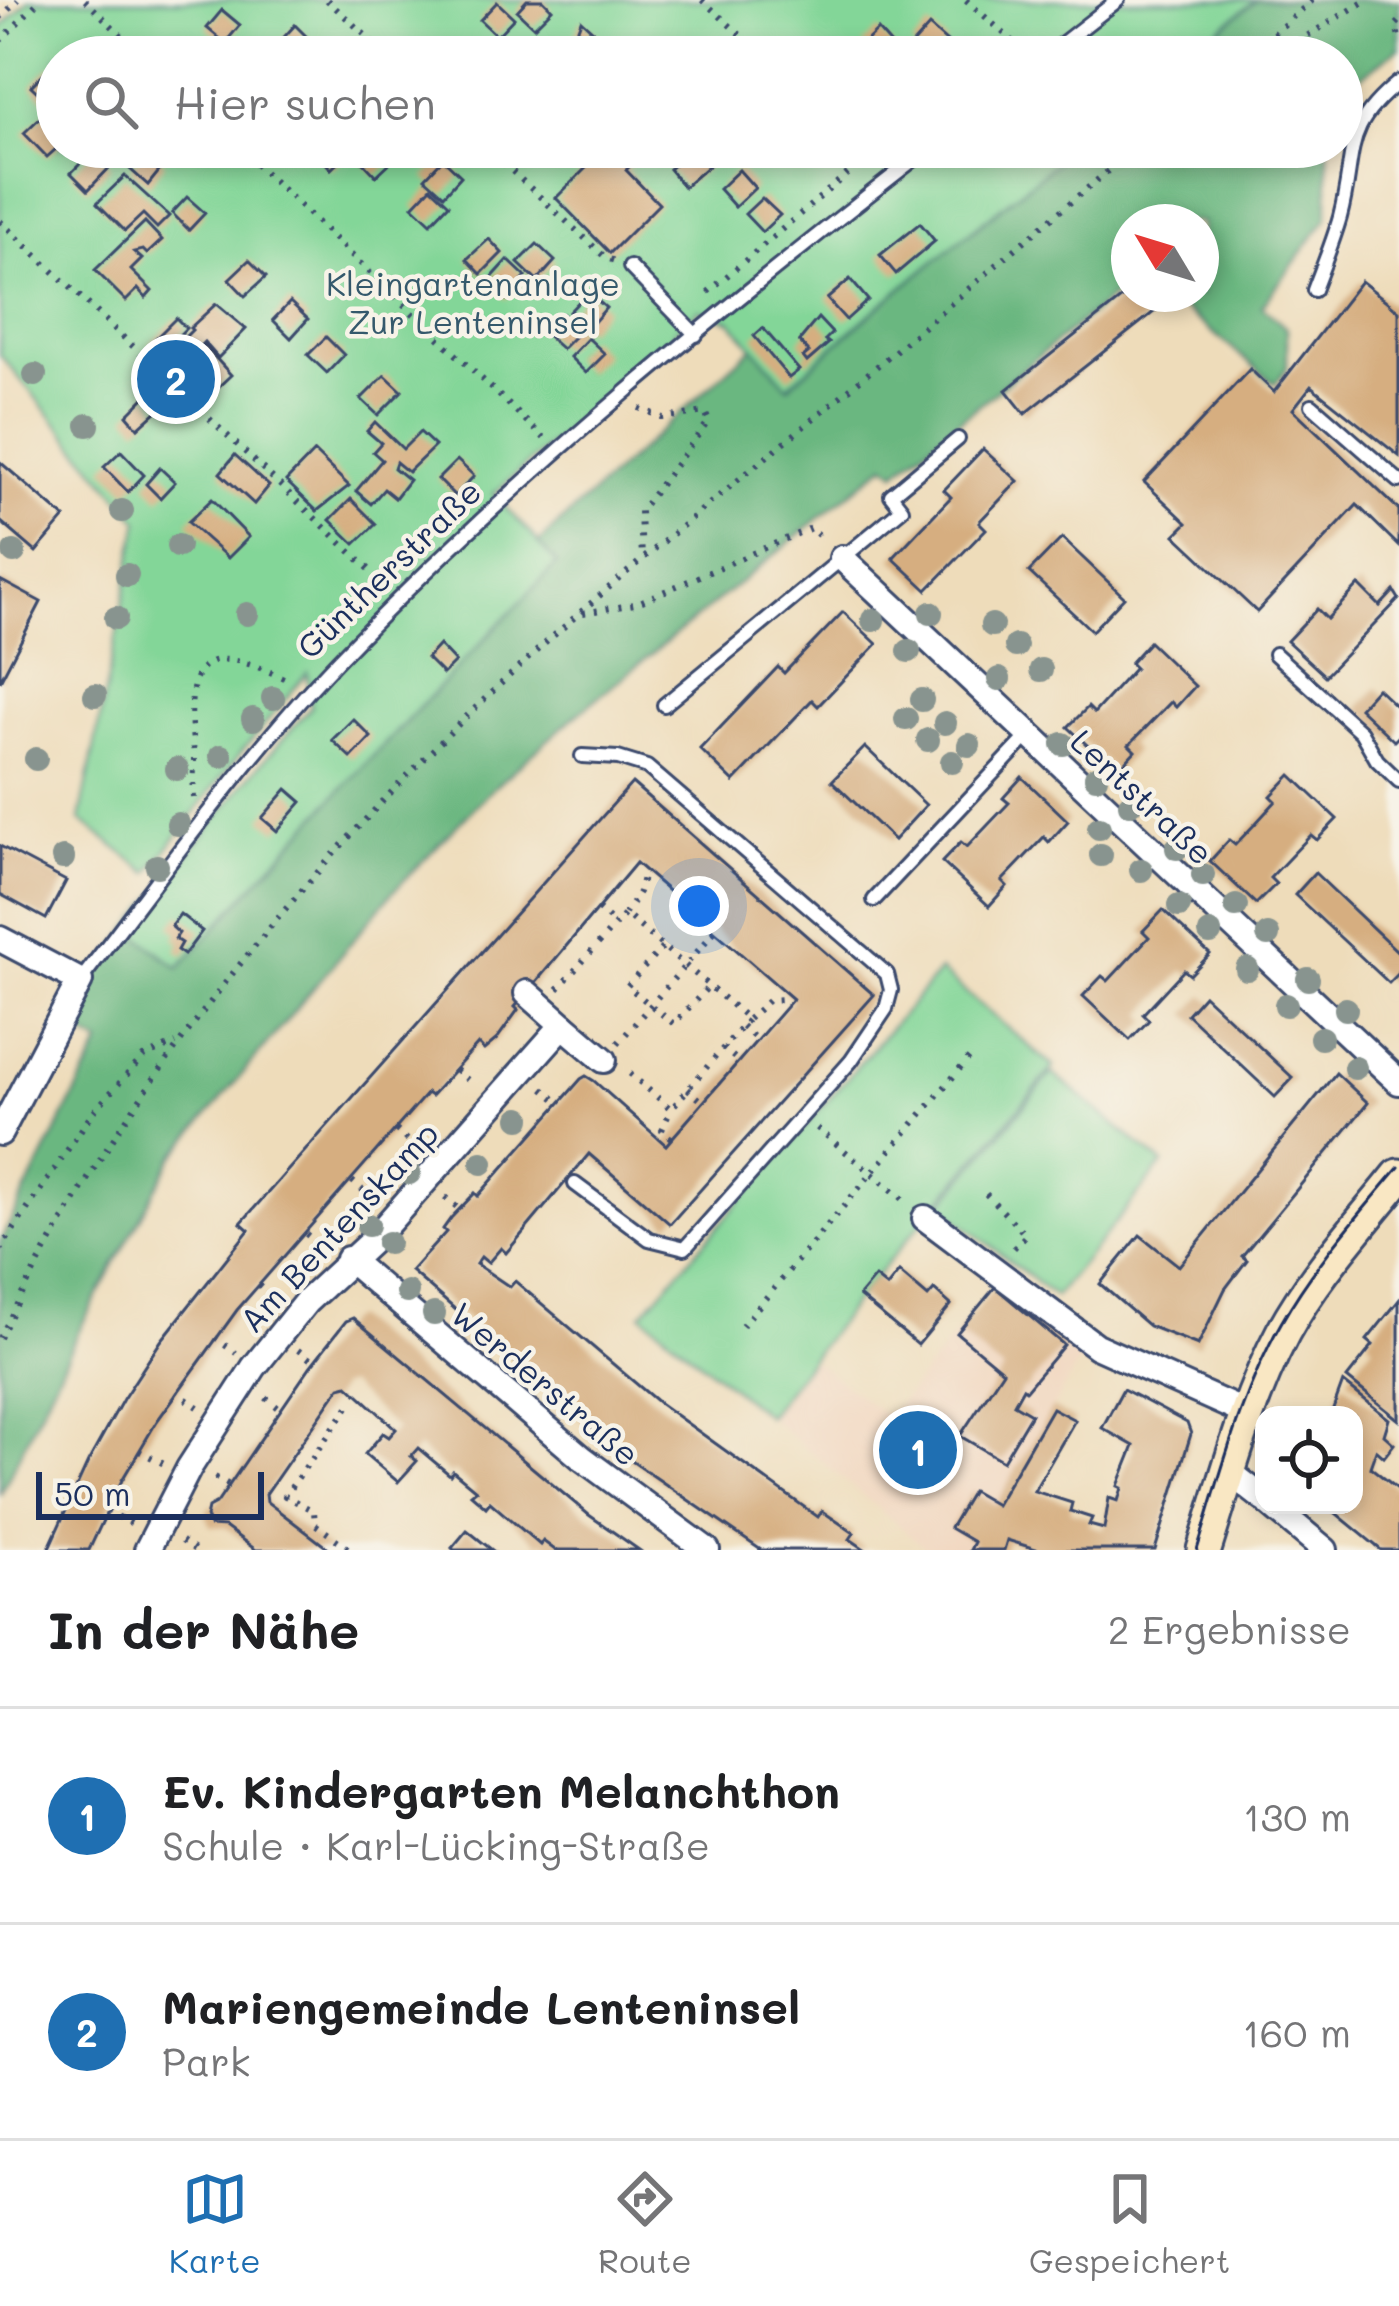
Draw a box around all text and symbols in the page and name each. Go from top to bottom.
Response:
search box [36,36,1363,168]
icon: search [78,69,144,135]
text: Hier suchen [174,73,436,131]
north arrow [1111,204,1219,312]
park label: Kleingartenanlage Zur Lenteninsel [326,261,620,342]
pin: 2 [137,334,215,424]
street label: Güntherstraße [287,469,489,667]
street label: Lentstraße [1063,719,1223,873]
your location [669,876,729,936]
street label: Am Bentenskamp [229,1112,447,1340]
street label: Werderstraße [443,1292,649,1474]
pin: 1 [879,1405,957,1495]
map controls [1255,1406,1363,1514]
button: locate [1255,1406,1363,1514]
scale bar [36,1466,264,1519]
text: 50 m [54,1471,130,1514]
text: In der Nähe [48,1595,359,1662]
text: 2 Ergebnisse [1108,1603,1351,1654]
text: Ev. Kindergarten Melanchthon [162,1761,840,1819]
text: 1 [78,1790,96,1841]
text: 130 m [1243,1790,1351,1841]
text: Schule · Karl-Lücking-Straße [162,1819,710,1870]
text: Mariengemeinde Lenteninsel [162,1977,800,2035]
text: 2 [76,2006,98,2057]
text: 160 m [1242,2006,1351,2057]
text: Park [162,2035,250,2086]
tab: Karte [169,2166,261,2281]
tab: Route [598,2166,692,2281]
tab: Gespeichert [1029,2166,1230,2281]

